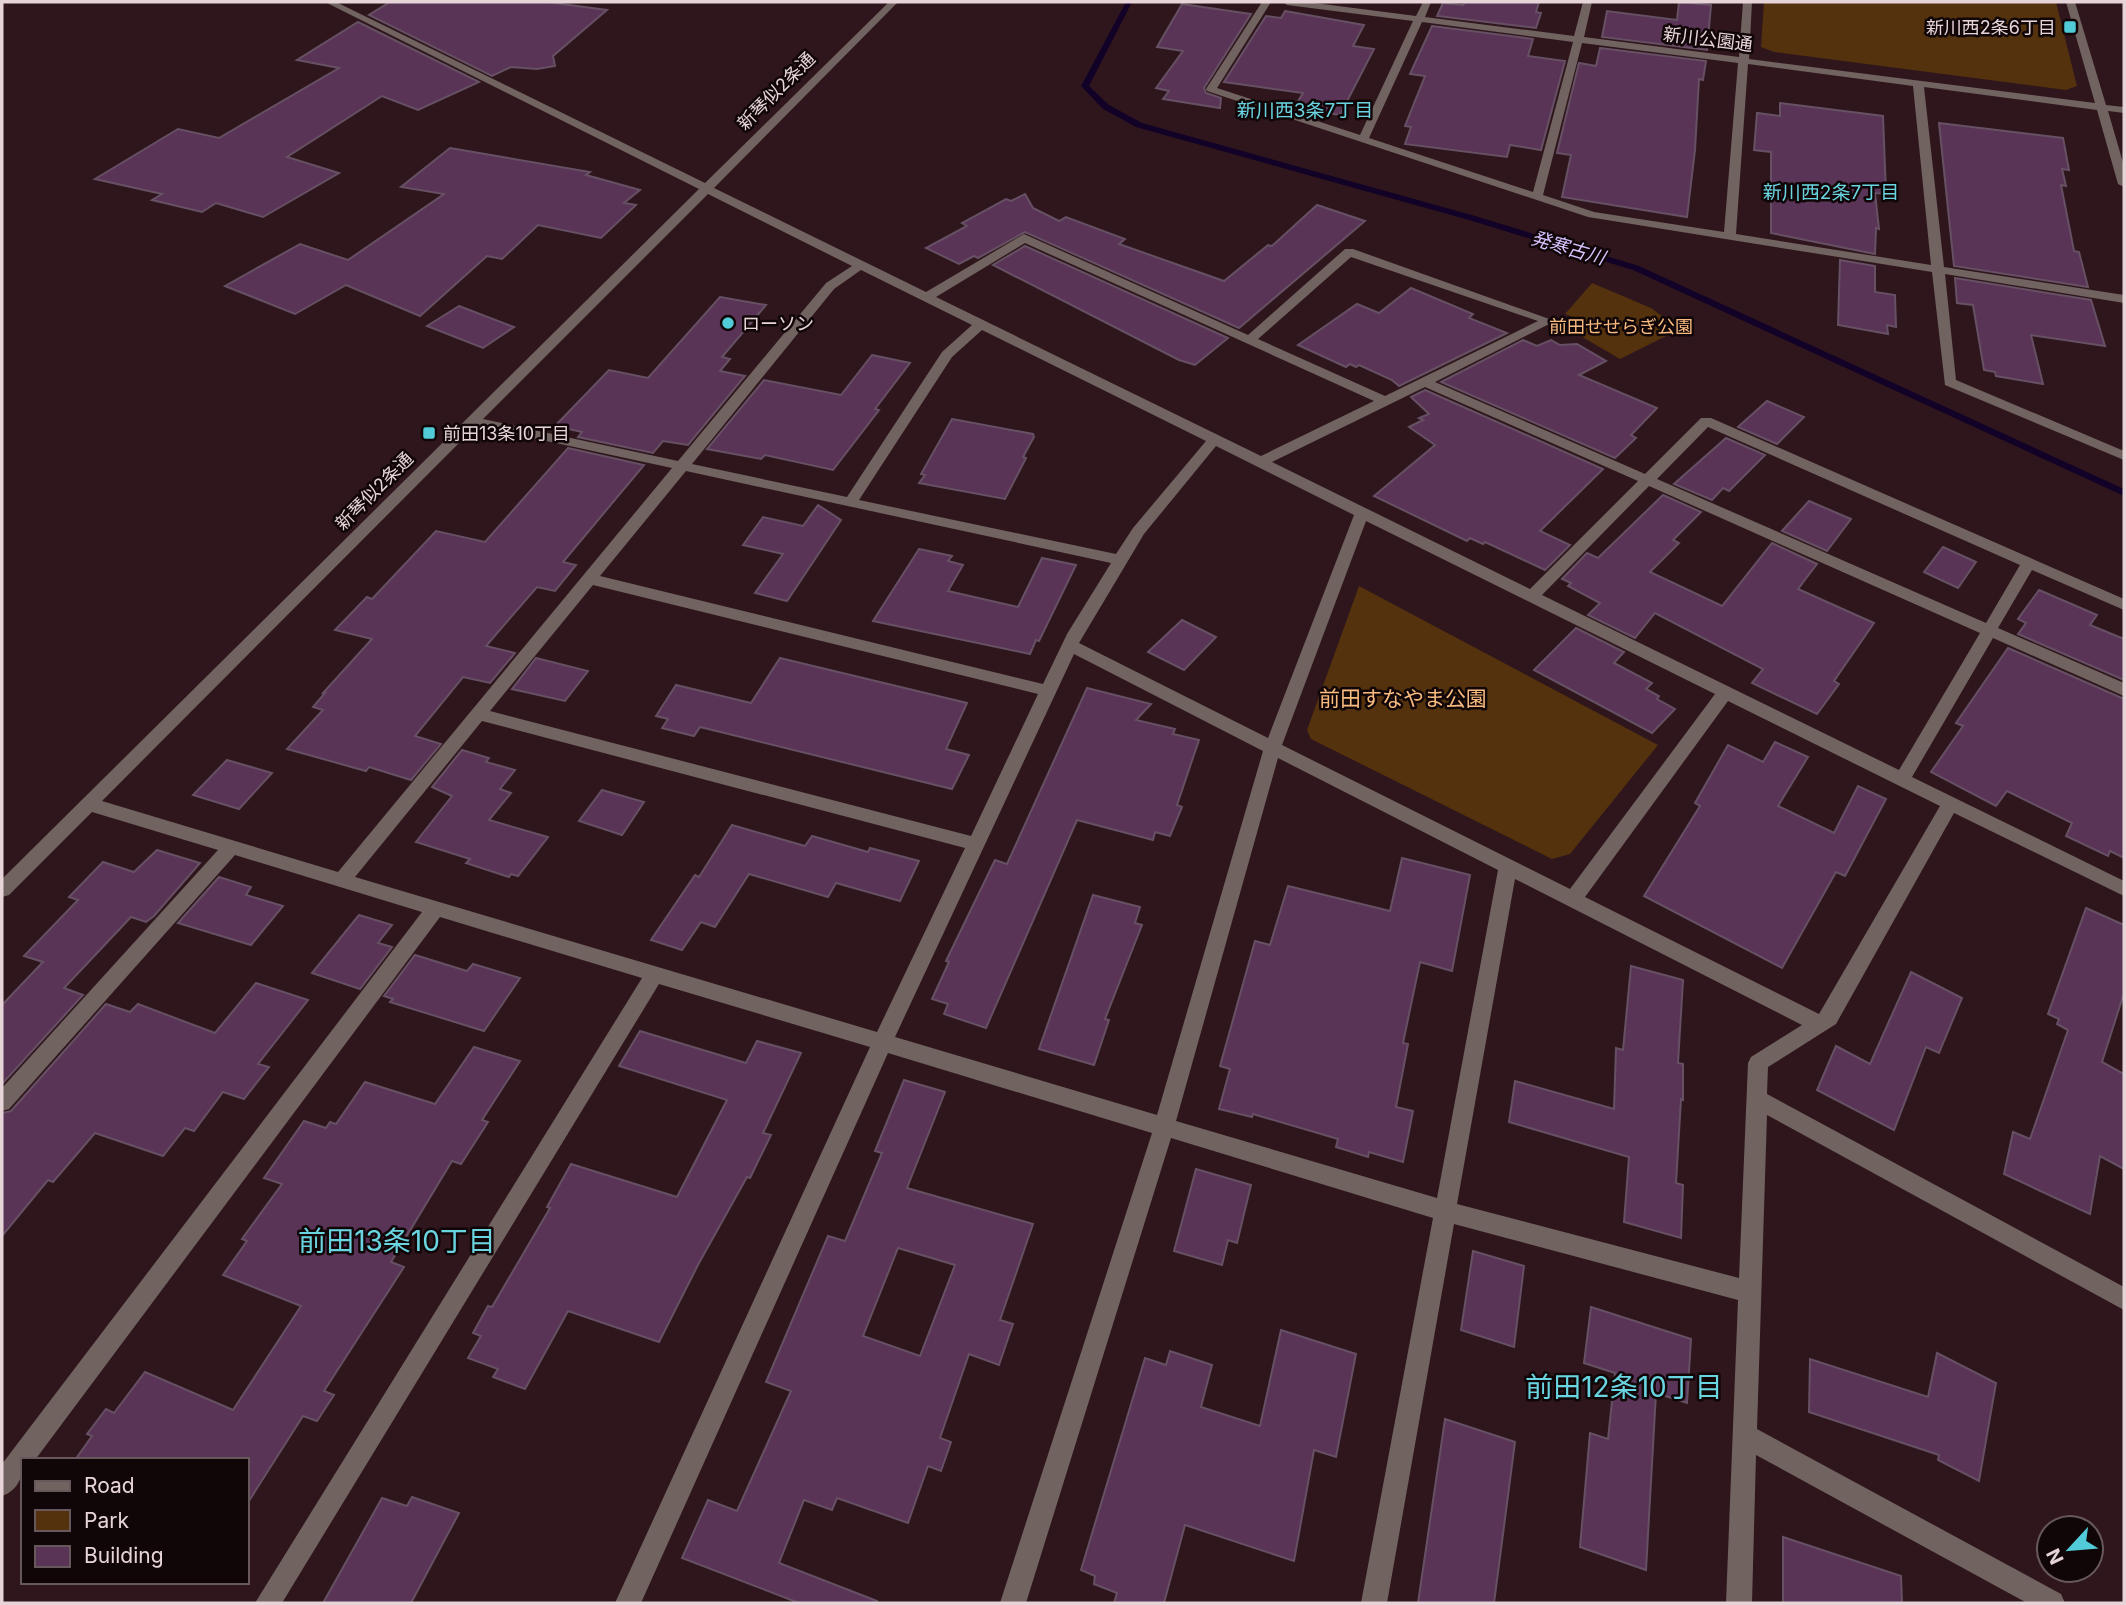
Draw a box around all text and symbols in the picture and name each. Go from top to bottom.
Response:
place label: 新川西2条6丁目 [1926,17,2056,38]
marker: 新川西2条6丁目 [2062,19,2078,35]
street label: 新川公園通 [1662,23,1754,55]
street label: 新琴似2条通 [733,48,819,134]
district label: 新川西3条7丁目 [1237,99,1373,122]
district label: 新川西2条7丁目 [1763,181,1899,204]
water label: 発寒古川 [1528,226,1610,270]
place label: ローソン [742,313,814,334]
marker: ローソン [720,315,736,331]
park label: 前田せせらぎ公園 [1549,316,1693,337]
place label: 前田13条10丁目 [443,423,570,444]
marker: 前田13条10丁目 [421,425,437,441]
street label: 新琴似2条通 [331,448,417,534]
park label: 前田すなやま公園 [1319,686,1487,711]
district label: 前田13条10丁目 [298,1224,496,1258]
district label: 前田12条10丁目 [1525,1370,1723,1404]
legend [21,1458,248,1584]
text: Road [84,1473,135,1498]
text: Park [84,1508,129,1533]
north arrow [2035,1514,2105,1584]
text: Building [84,1543,164,1568]
text: N [2042,1545,2069,1568]

